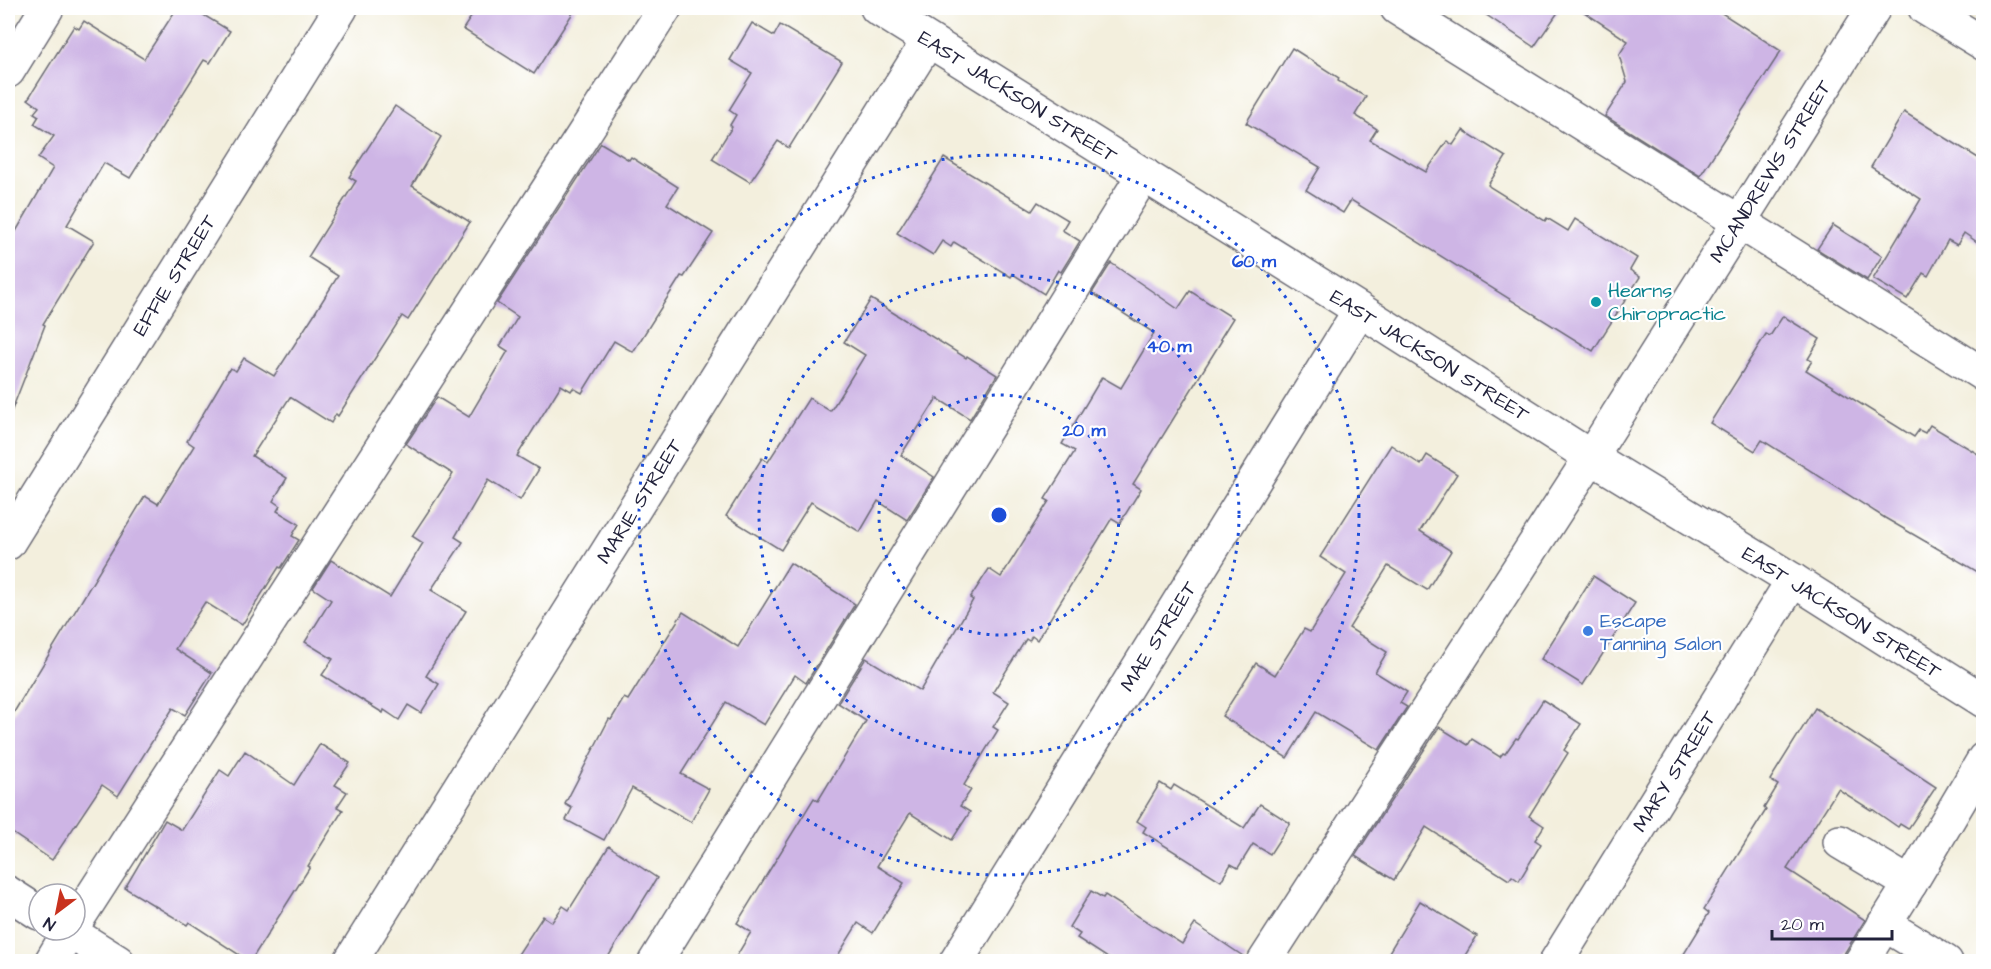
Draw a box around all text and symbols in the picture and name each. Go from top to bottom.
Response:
street label: EAST JACKSON STREET [912,24,1123,170]
street label: MCANDREWS STREET [1703,74,1839,268]
street label: EFFIE STREET [126,209,224,342]
text: 60 m [1232,249,1277,274]
place label: Hearns Chiropractic [1608,277,1726,328]
street label: EAST JACKSON STREET [1324,283,1535,429]
marker: Hearns Chiropractic [1589,295,1603,309]
text: 40 m [1147,334,1192,359]
text: 20 m [1062,418,1106,443]
street label: MARIE STREET [590,433,690,569]
centre of rings [989,505,1009,525]
street label: EAST JACKSON STREET [1736,540,1947,686]
street label: MAE STREET [1114,576,1204,697]
place label: Escape Tanning Salon [1600,607,1721,659]
marker: Escape Tanning Salon [1581,624,1595,638]
street label: MARY STREET [1626,705,1724,837]
north arrow [27,882,87,942]
scale bar [1772,903,1892,941]
text: N [39,912,60,936]
text: 20 m [1781,912,1824,937]

